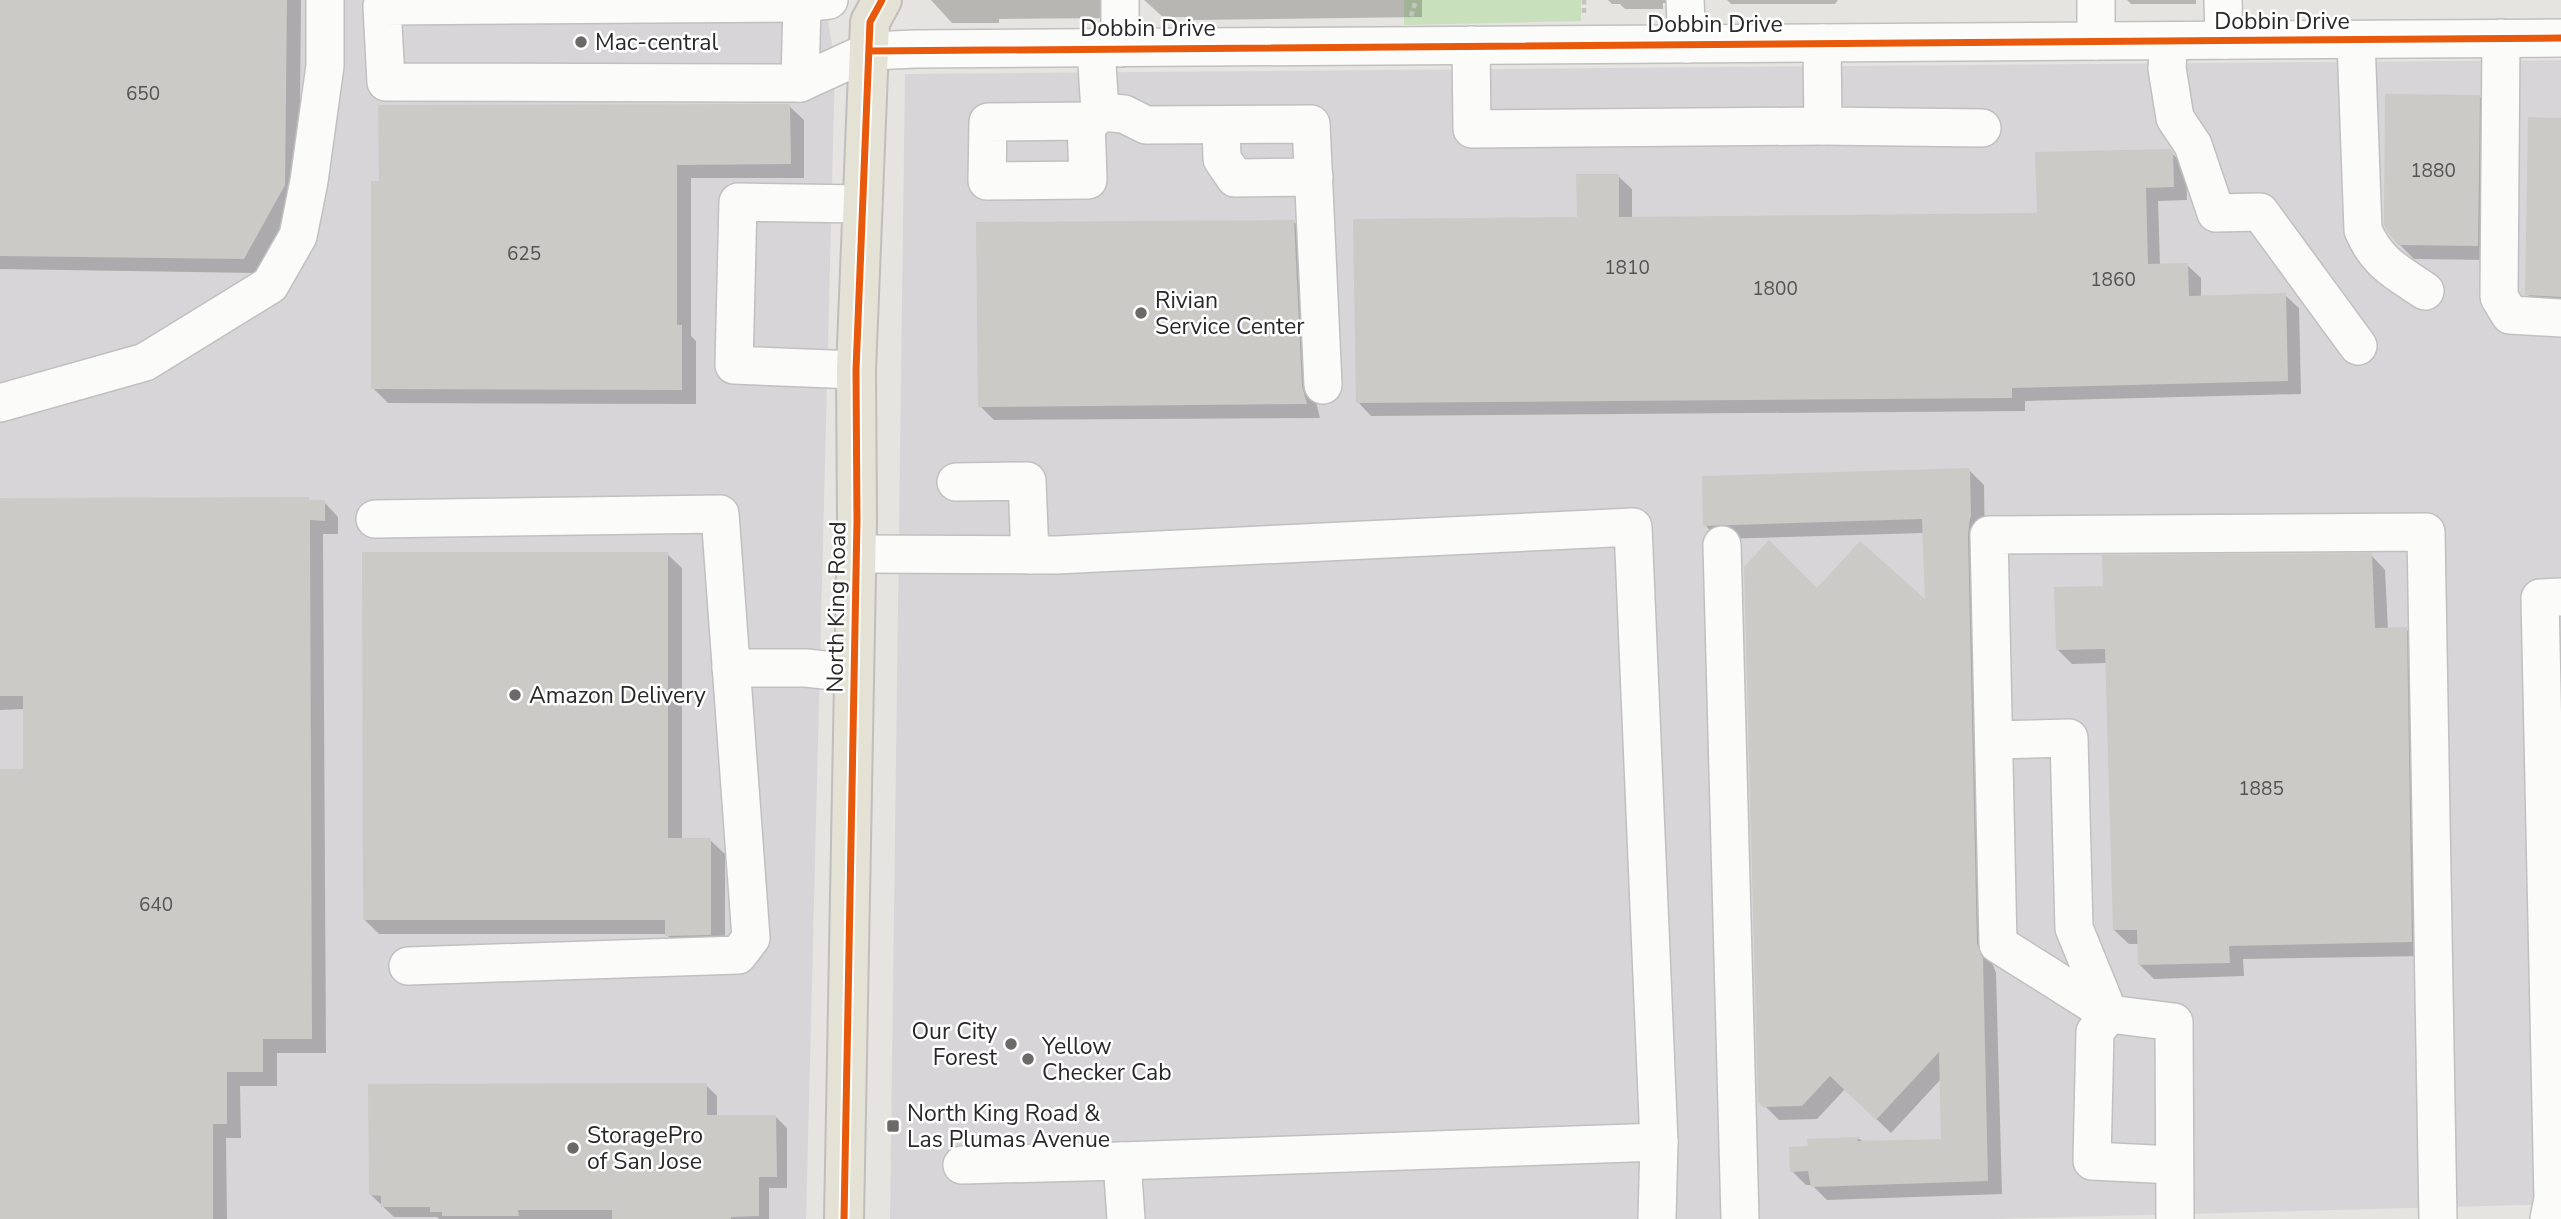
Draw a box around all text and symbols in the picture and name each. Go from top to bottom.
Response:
street label: Dobbin Drive [2214,6,2350,37]
street label: Dobbin Drive [1647,9,1783,40]
street label: Dobbin Drive [1080,13,1216,44]
place label: Mac-central [595,27,718,58]
marker: Mac-central [573,34,589,50]
house number: 650 [126,81,160,107]
house number: 1880 [2410,158,2456,184]
house number: 625 [507,241,541,267]
house number: 1810 [1604,255,1650,281]
house number: 1860 [2090,267,2136,293]
house number: 1800 [1752,276,1798,302]
place label: Rivian Service Center [1155,285,1305,342]
marker: Rivian Service Center [1133,305,1149,321]
street label: North King Road [820,521,853,693]
place label: Amazon Delivery [529,680,706,711]
marker: Amazon Delivery [507,687,523,703]
house number: 1885 [2238,776,2284,802]
house number: 640 [139,892,173,918]
place label: Our City Forest [911,1016,998,1073]
place label: Yellow Checker Cab [1041,1031,1172,1088]
marker: Our City Forest [1003,1036,1019,1052]
marker: Yellow Checker Cab [1020,1051,1036,1067]
place label: North King Road & Las Plumas Avenue [907,1098,1110,1155]
marker: North King Road & Las Plumas Avenue [885,1118,901,1134]
place label: StoragePro of San Jose [587,1120,703,1177]
marker: StoragePro of San Jose [565,1140,581,1156]

